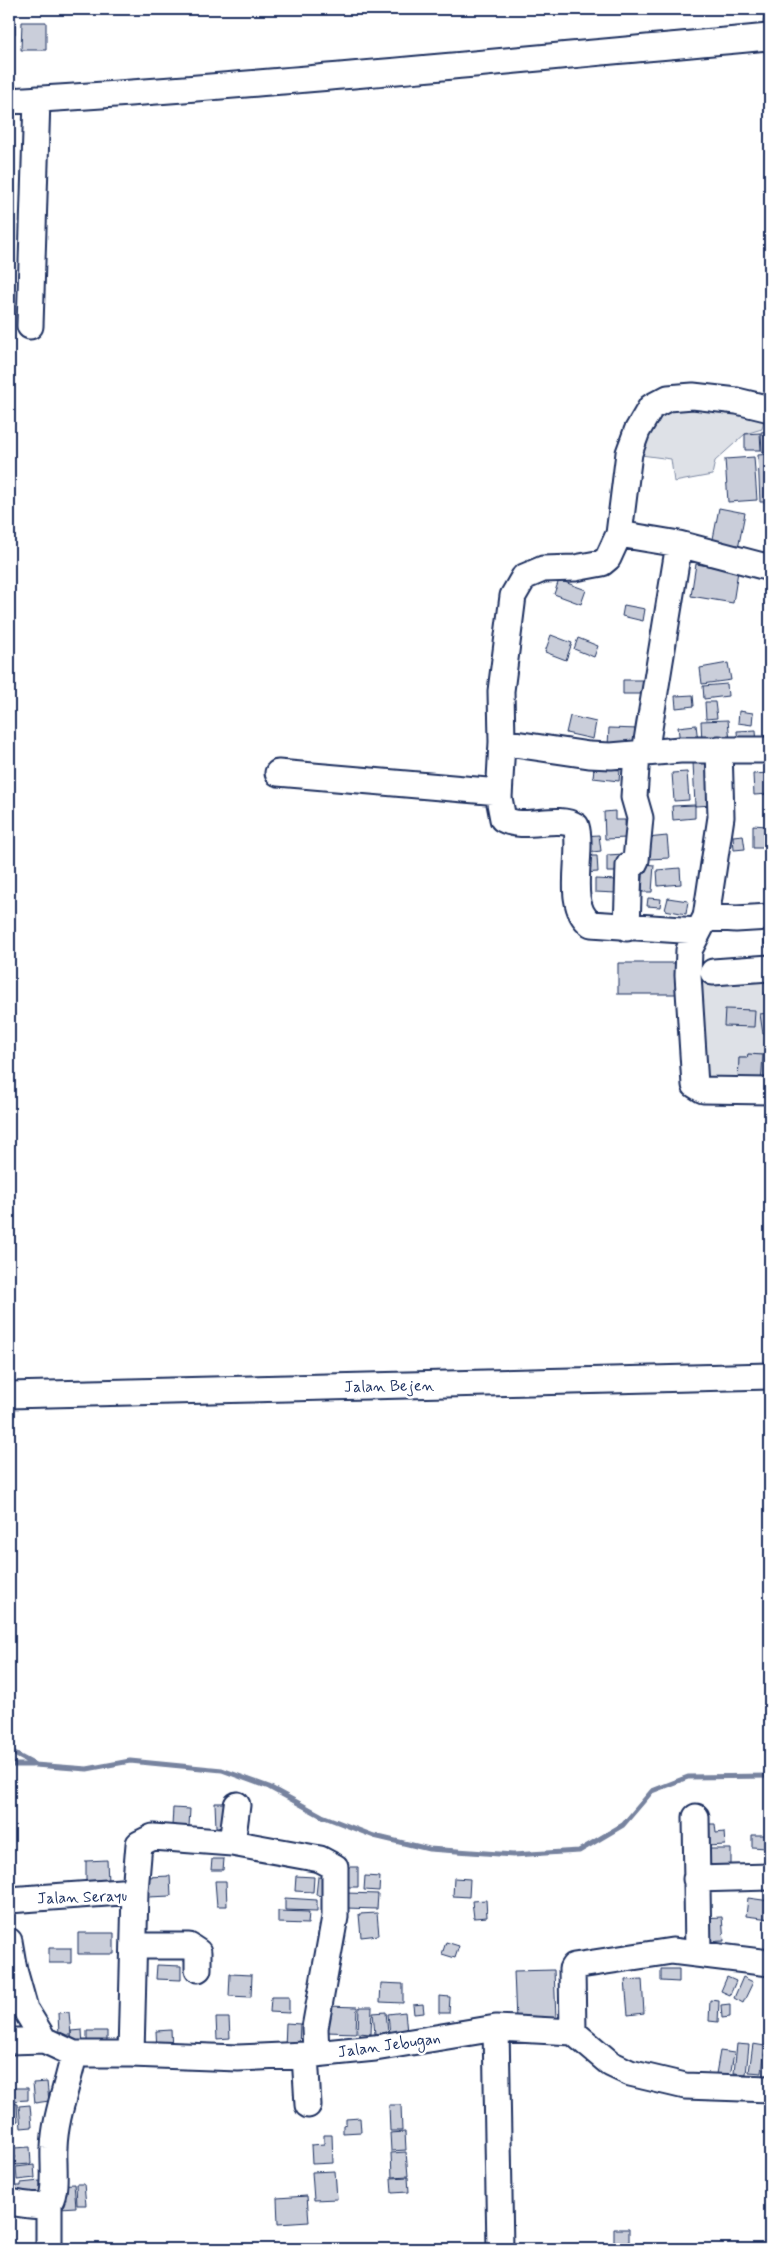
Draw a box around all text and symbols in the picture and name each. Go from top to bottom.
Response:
street label: Jalan Bejen [344,1375,435,1398]
street label: Jalan Serayu [37,1885,128,1910]
street label: Jalan Jebugan [336,2028,442,2064]

